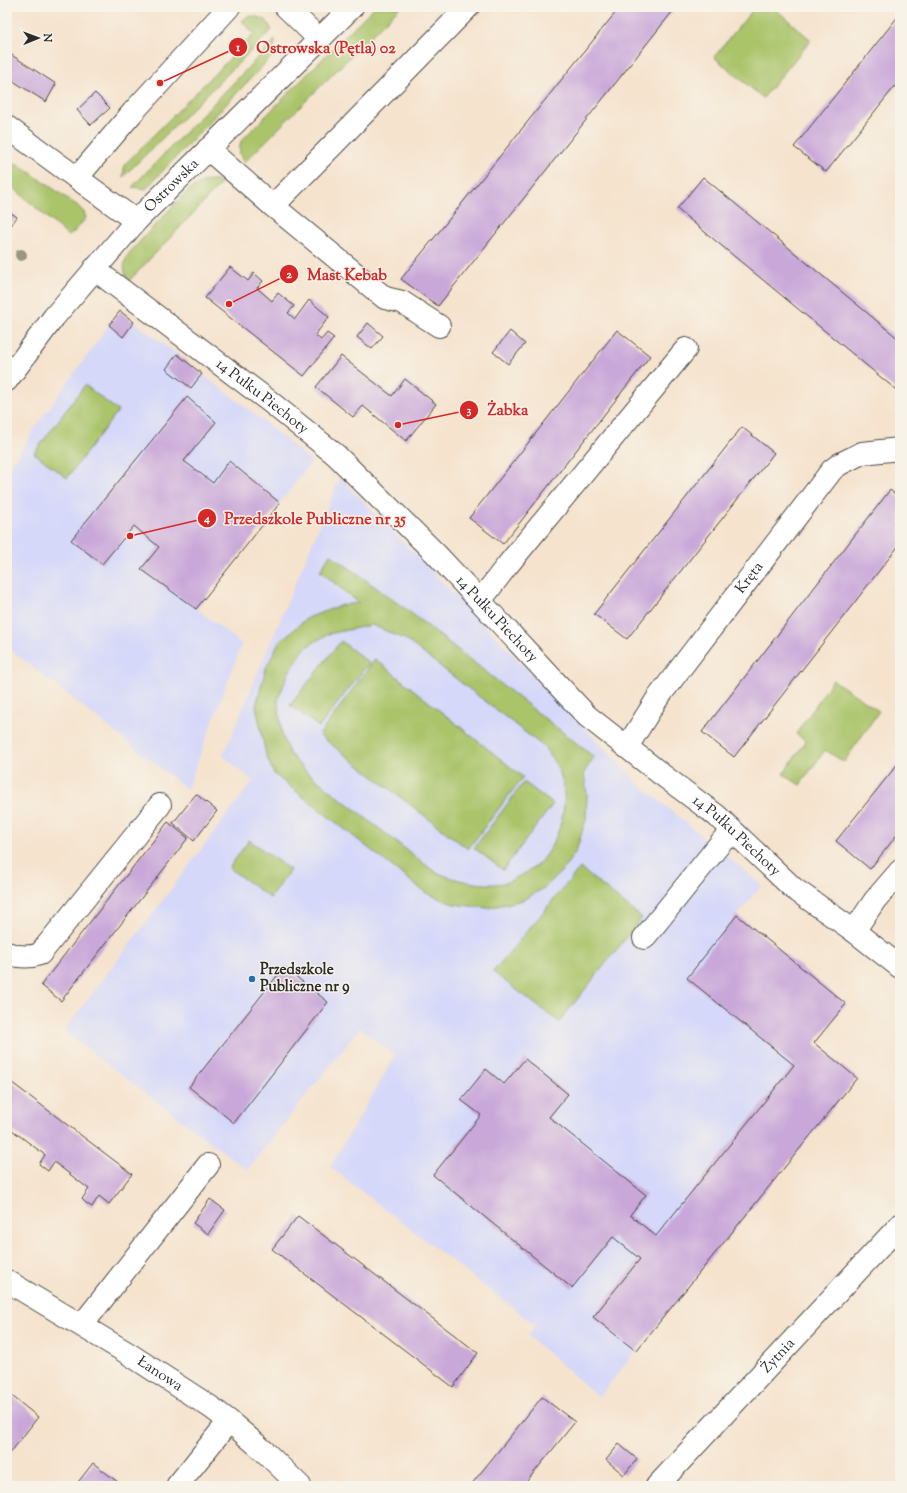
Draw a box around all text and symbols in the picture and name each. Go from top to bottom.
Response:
north arrow [18,18,58,58]
text: N [39,32,55,43]
callout: Ostrowska (Pętla) 02 [228,33,403,61]
text: Ostrowska (Pętla) 02 [256,38,396,61]
text: 1 [235,39,241,57]
street label: Ostrowska [140,154,204,218]
callout: Mast Kebab [279,260,395,288]
text: Mast Kebab [307,265,387,288]
text: 2 [286,266,292,284]
street label: 14 Pułku Piechoty [211,354,313,440]
callout: Żabka [459,396,536,424]
text: Żabka [488,399,529,423]
text: 3 [467,402,472,420]
callout: Przedszkole Publiczne nr 35 [197,504,414,532]
text: Przedszkole Publiczne nr 35 [224,509,406,532]
text: 4 [203,510,210,528]
street label: Kręta [731,557,769,598]
street label: 14 Pułku Piechoty [451,571,543,668]
street label: 14 Pułku Piechoty [688,790,785,882]
place label: Przedszkole Publiczne nr 9 [260,960,349,998]
marker: Przedszkole Publiczne nr 9 [247,974,257,984]
street label: Żytnia [756,1334,800,1378]
street label: Łanowa [133,1351,187,1397]

